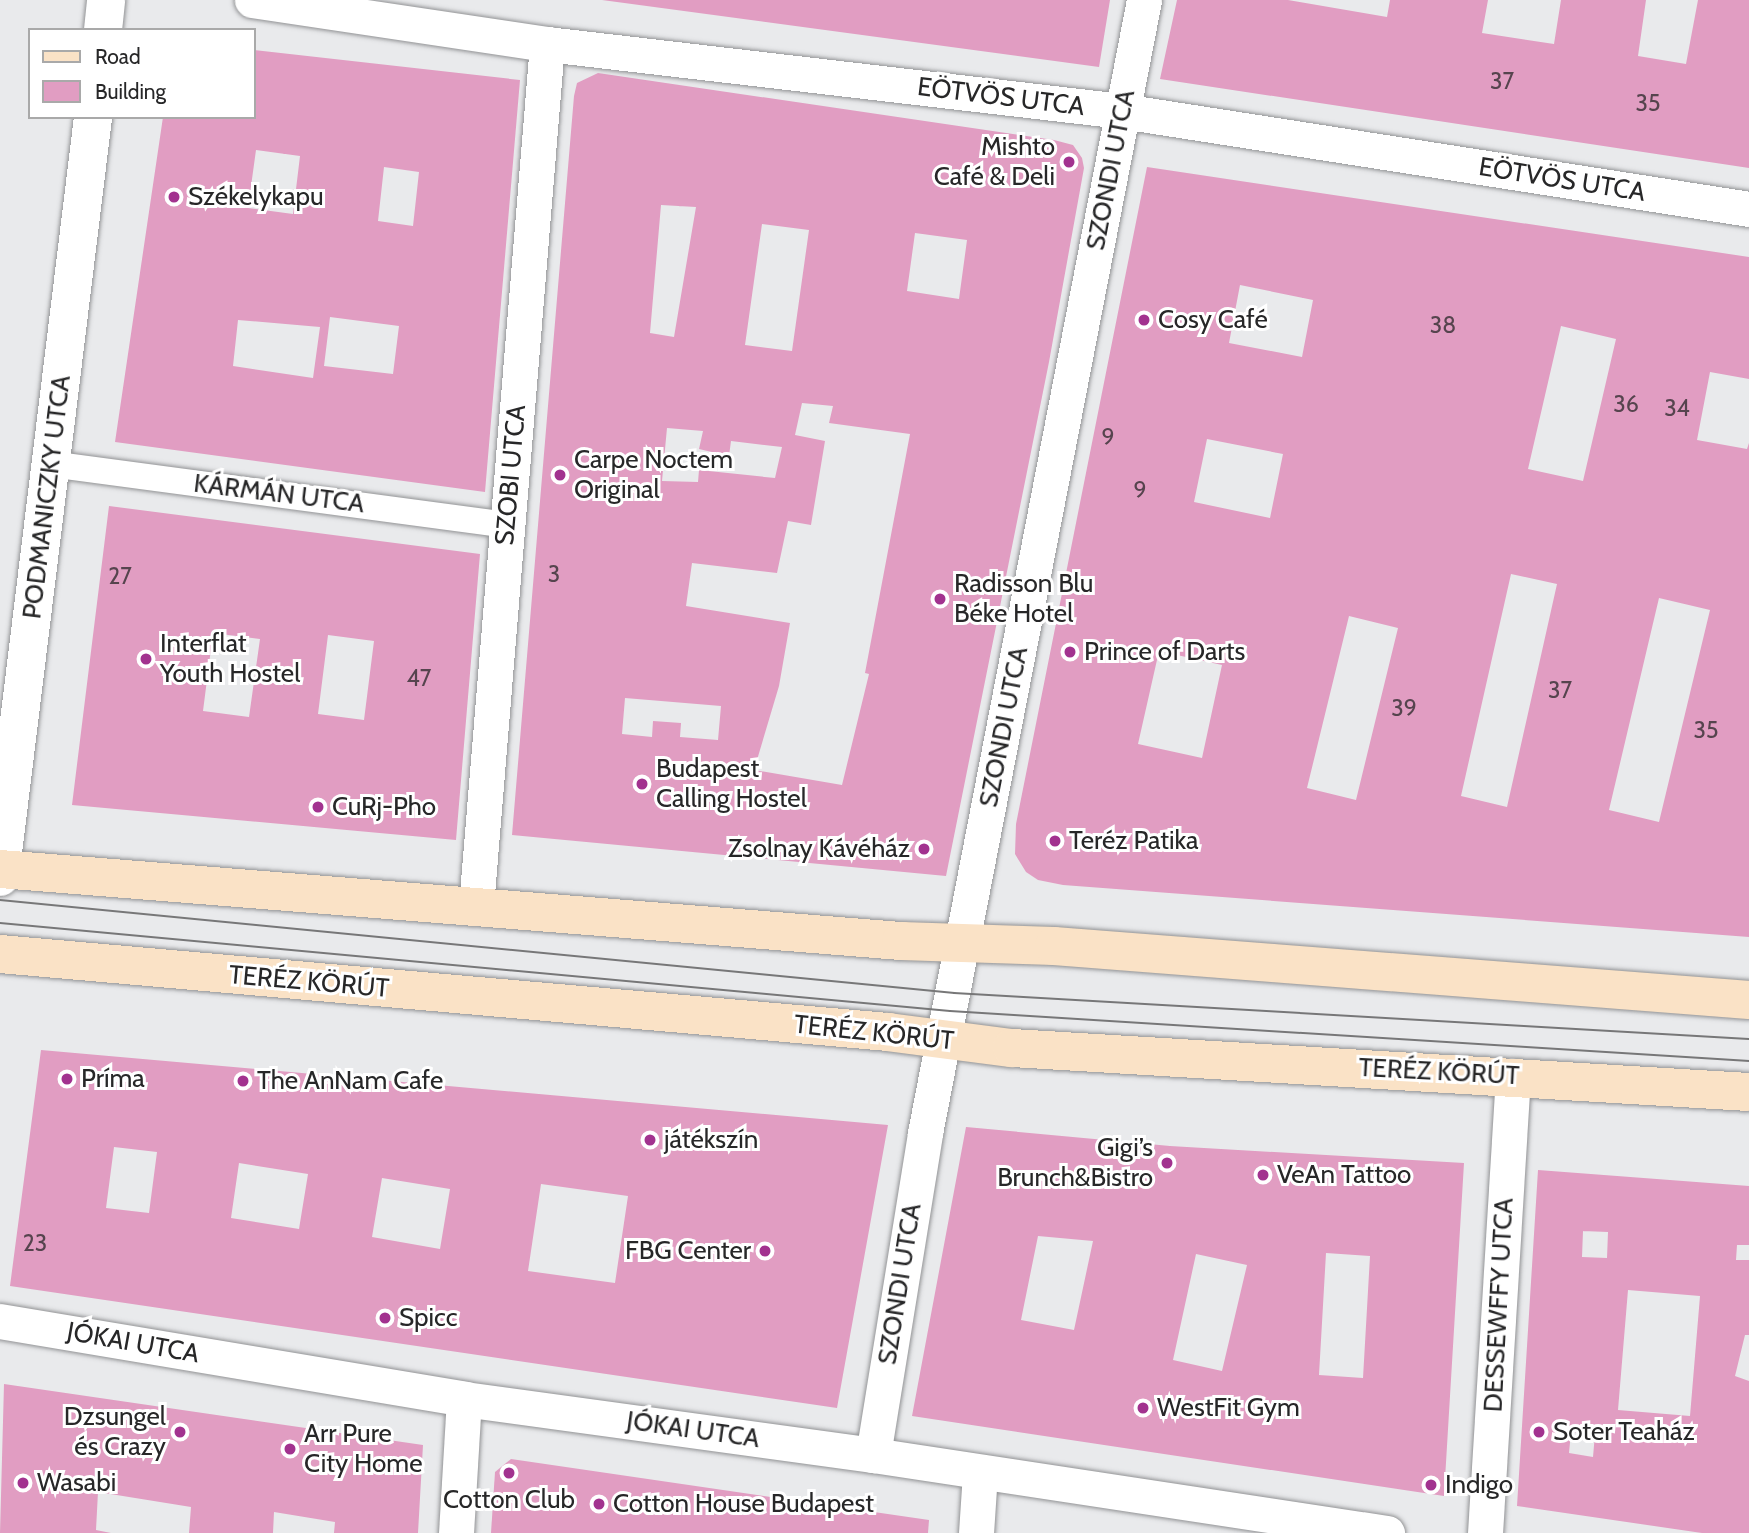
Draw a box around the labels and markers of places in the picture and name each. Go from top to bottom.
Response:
place label: Mishto Café & Deli [934,131,1055,192]
marker: Mishto Café & Deli [1061,154,1077,170]
place label: Székelykapu [188,181,324,213]
marker: Székelykapu [166,189,182,205]
place label: Cosy Café [1158,304,1268,336]
marker: Cosy Café [1136,312,1152,328]
place label: Carpe Noctem Original [574,444,733,505]
marker: Carpe Noctem Original [552,467,568,483]
place label: Radisson Blu Béke Hotel [954,568,1093,630]
marker: Radisson Blu Béke Hotel [932,591,948,607]
place label: Interflat Youth Hostel [160,628,300,690]
place label: Prince of Darts [1084,636,1245,668]
marker: Prince of Darts [1062,644,1078,660]
marker: Interflat Youth Hostel [138,651,154,667]
place label: Budapest Calling Hostel [656,753,807,814]
marker: Budapest Calling Hostel [634,776,650,792]
place label: CuRj-Pho [332,791,436,823]
marker: CuRj-Pho [310,799,326,815]
place label: Teréz Patika [1069,825,1198,857]
place label: Zsolnay Kávéház [728,833,910,865]
marker: Teréz Patika [1047,833,1063,849]
marker: Zsolnay Kávéház [916,841,932,857]
place label: Príma [81,1063,145,1095]
place label: The AnNam Cafe [257,1065,443,1097]
marker: Príma [59,1071,75,1087]
marker: The AnNam Cafe [235,1073,251,1089]
place label: játékszín [664,1124,758,1156]
marker: játékszín [642,1132,658,1148]
place label: Gigi’s Brunch&Bistro [997,1132,1153,1194]
marker: Gigi’s Brunch&Bistro [1159,1155,1175,1171]
place label: VeAn Tattoo [1277,1159,1411,1191]
marker: VeAn Tattoo [1255,1167,1271,1183]
place label: FBG Center [625,1235,751,1267]
marker: FBG Center [757,1243,773,1259]
place label: Spicc [399,1302,457,1334]
marker: Spicc [377,1310,393,1326]
place label: WestFit Gym [1157,1392,1300,1424]
marker: WestFit Gym [1135,1400,1151,1416]
place label: Dzsungel és Crazy [64,1401,166,1462]
place label: Soter Teaház [1553,1416,1695,1448]
place label: Arr Pure City Home [304,1418,422,1480]
marker: Dzsungel és Crazy [172,1424,188,1440]
marker: Soter Teaház [1531,1424,1547,1440]
marker: Arr Pure City Home [282,1441,298,1457]
marker: Cotton Club [501,1465,517,1481]
place label: Wasabi [37,1467,116,1499]
place label: Indigo [1445,1469,1513,1501]
marker: Wasabi [15,1475,31,1491]
marker: Indigo [1423,1477,1439,1493]
place label: Cotton Club [443,1484,575,1516]
place label: Cotton House Budapest [613,1488,874,1520]
marker: Cotton House Budapest [591,1496,607,1512]

